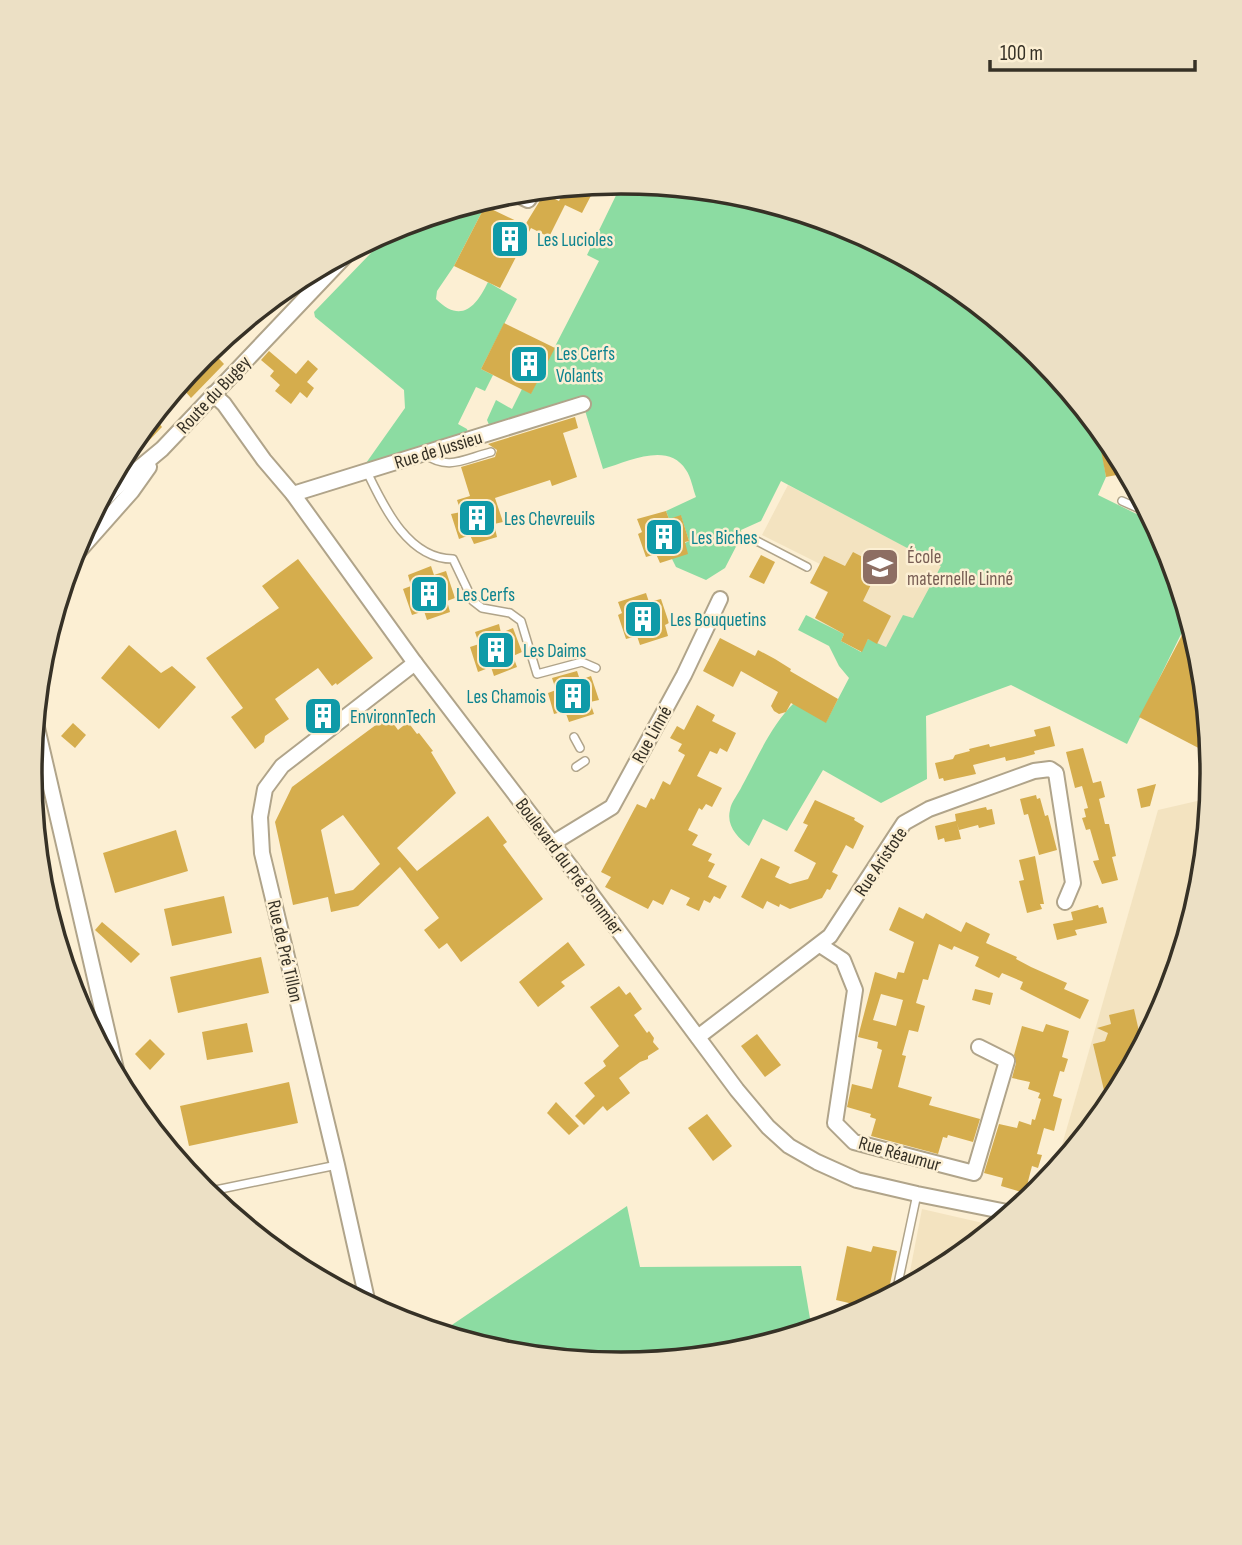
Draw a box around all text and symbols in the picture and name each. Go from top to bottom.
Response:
scale bar [990,28,1195,72]
text: 100 m [1000,41,1043,66]
building icon: Les Lucioles [489,218,531,260]
place label: Les Lucioles [537,229,613,252]
building icon: Les Cerfs Volants [508,343,550,385]
place label: Les Cerfs Volants [556,343,615,388]
street label: Route du Bugey [172,351,256,439]
street label: Rue de Jussieu [392,426,485,475]
building icon: Les Chevreuils [456,497,498,539]
place label: Les Chevreuils [504,508,595,531]
building icon: Les Biches [643,516,685,558]
place label: Les Biches [691,527,758,550]
school or university icon: École maternelle Linné [859,546,901,588]
place label: École maternelle Linné [907,546,1013,591]
building icon: Les Cerfs [408,573,450,615]
place label: Les Cerfs [456,584,515,607]
building icon: Les Bouquetins [622,598,664,640]
place label: Les Bouquetins [670,609,766,632]
building icon: Les Daims [475,629,517,671]
place label: Les Daims [523,640,587,663]
building icon: Les Chamois [552,675,594,717]
place label: Les Chamois [467,686,546,709]
building icon: EnvironnTech [302,695,344,737]
street label: Rue Linné [627,702,677,767]
place label: EnvironnTech [350,706,436,729]
street label: Boulevard du Pré Pommier [510,794,628,940]
street label: Rue Aristote [850,823,913,901]
street label: Rue de Pré Tillon [262,898,307,1005]
street label: Rue Réaumur [856,1132,944,1177]

